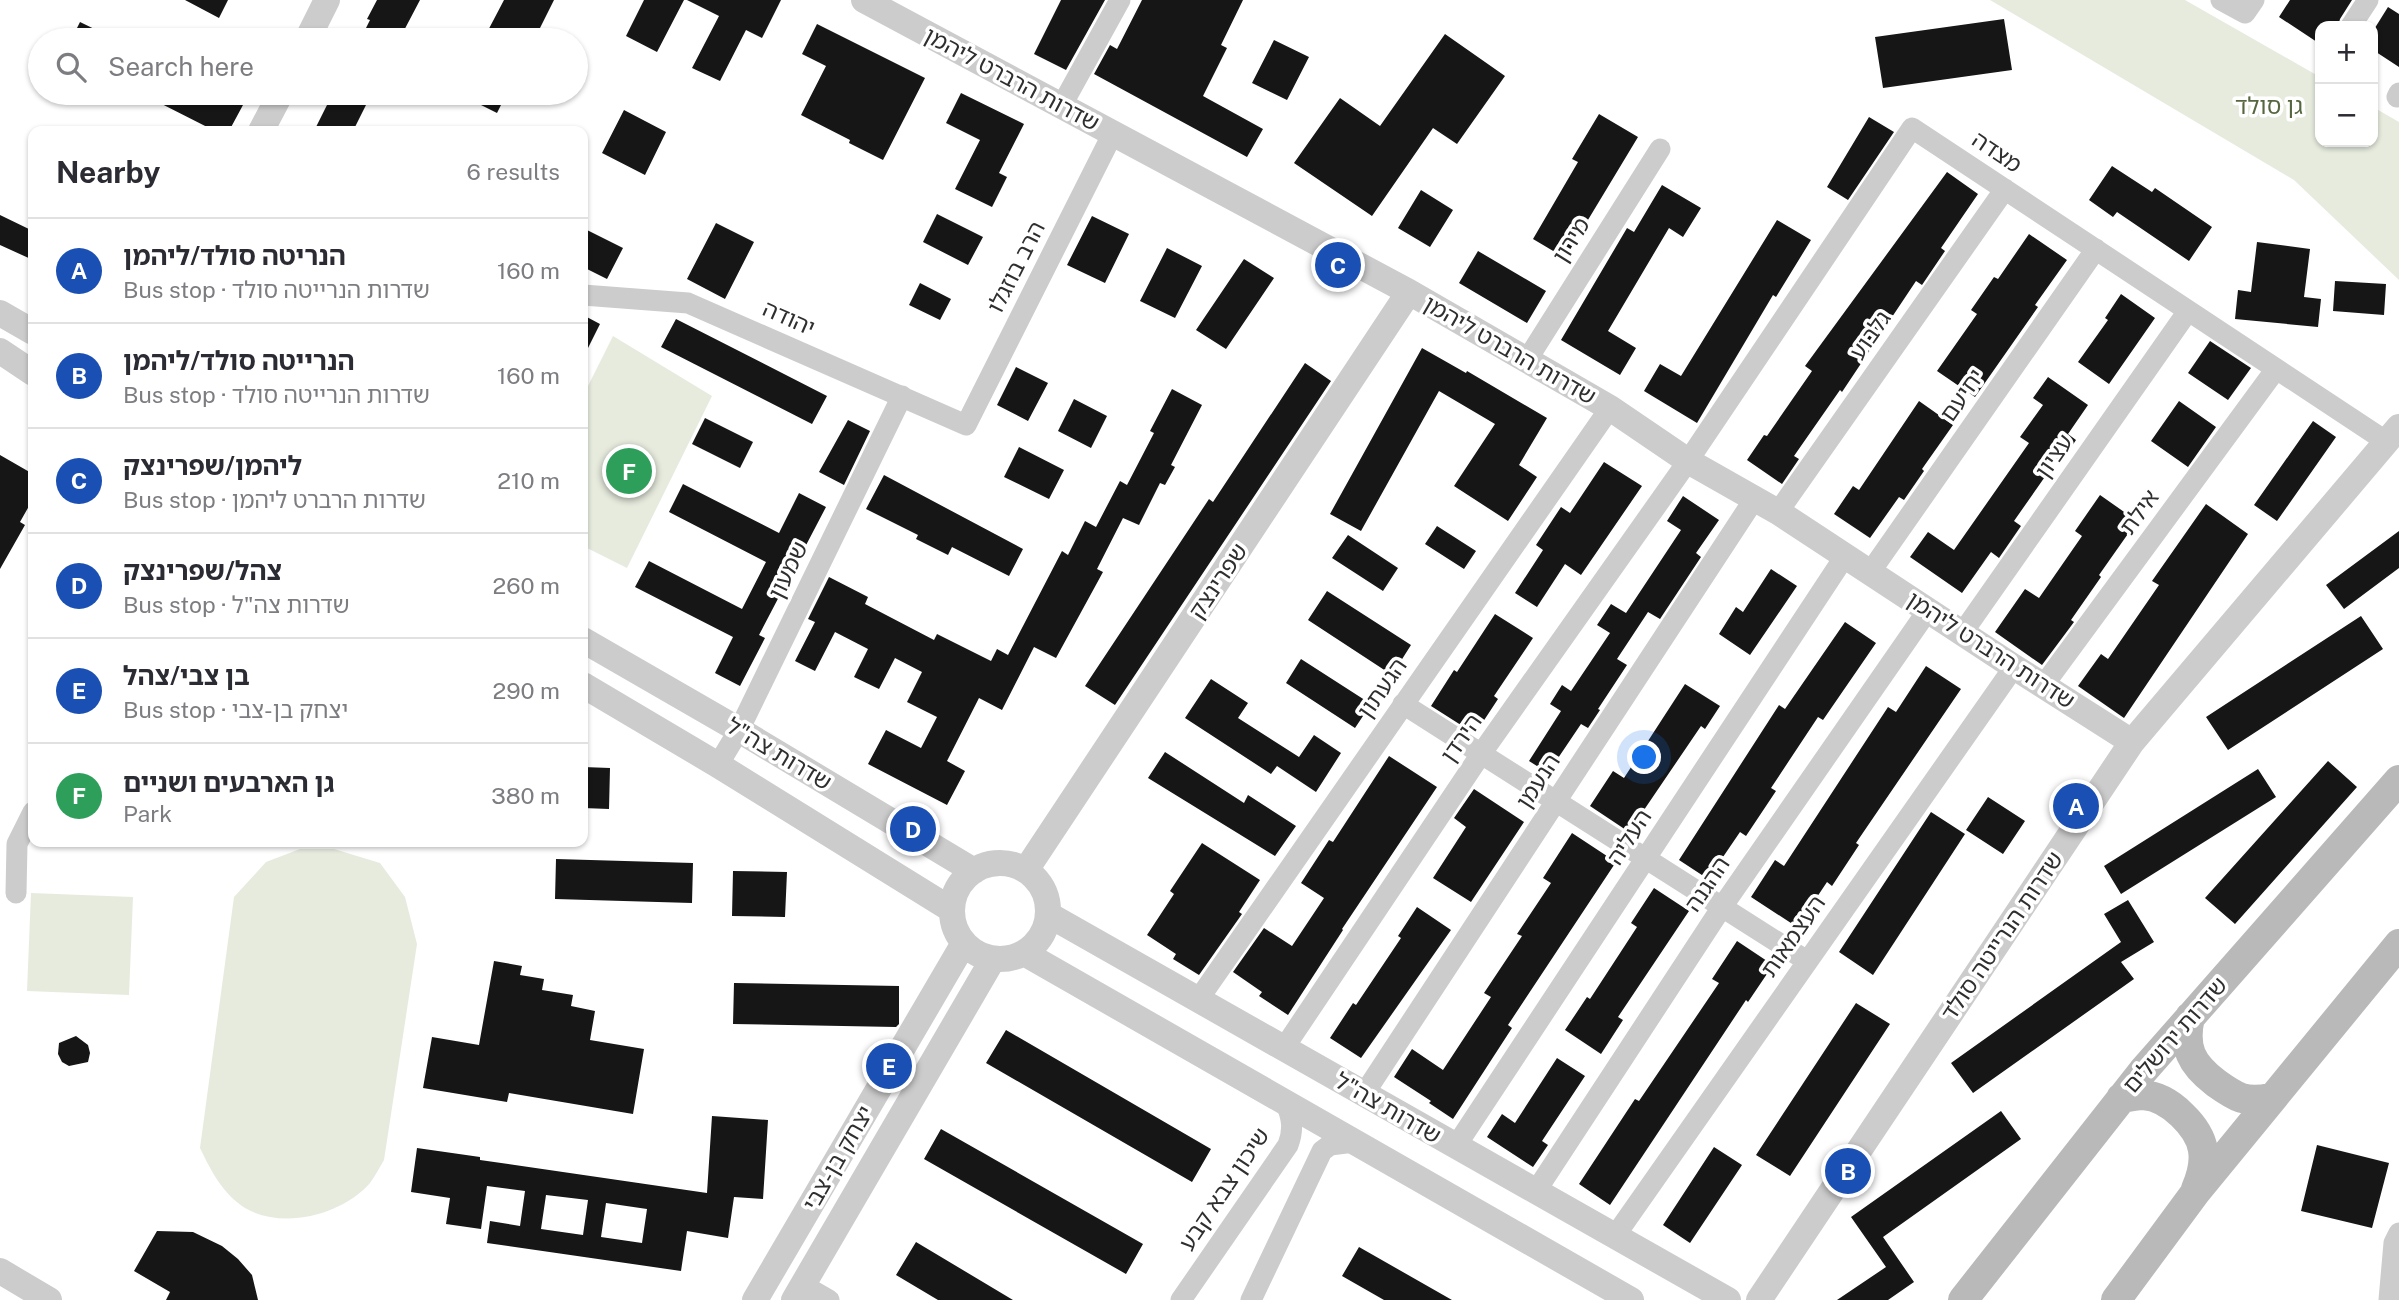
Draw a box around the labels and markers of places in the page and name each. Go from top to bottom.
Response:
pin: C [1315,239,1361,291]
pin: F [606,445,652,497]
pin: A [2053,780,2099,832]
pin: D [890,803,936,855]
pin: E [866,1040,912,1092]
pin: B [1825,1145,1871,1197]

